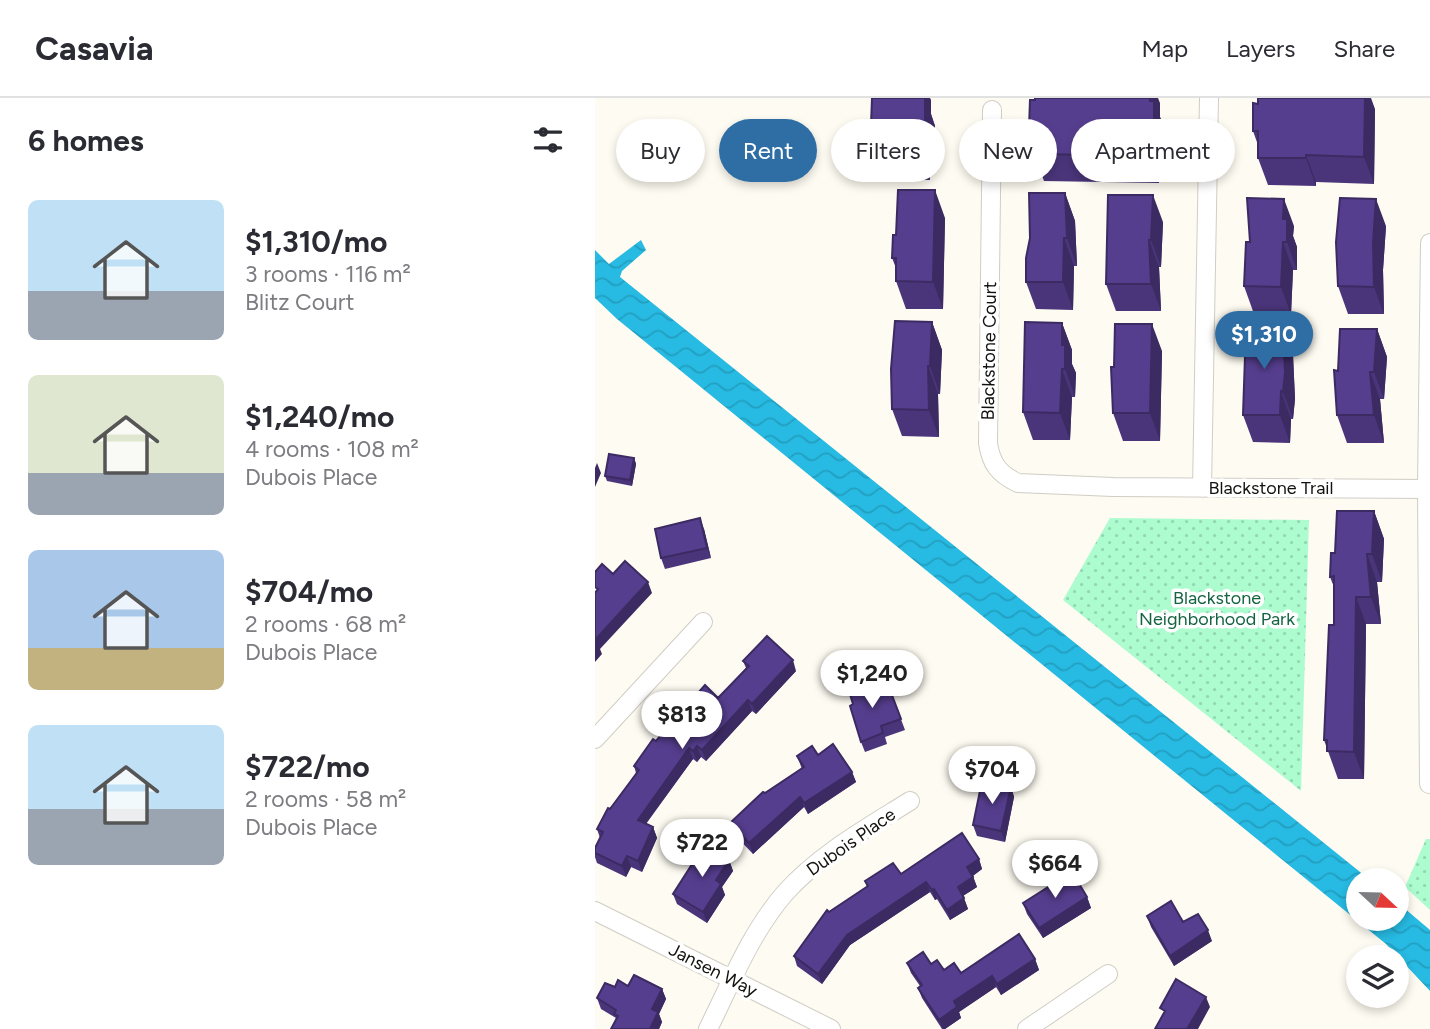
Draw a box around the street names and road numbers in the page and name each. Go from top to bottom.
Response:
street label: Blackstone Court [977,281,1001,421]
street label: Blackstone Trail [1208,477,1334,499]
street label: Dubois Place [802,803,900,881]
street label: Jansen Way [665,938,761,1002]

